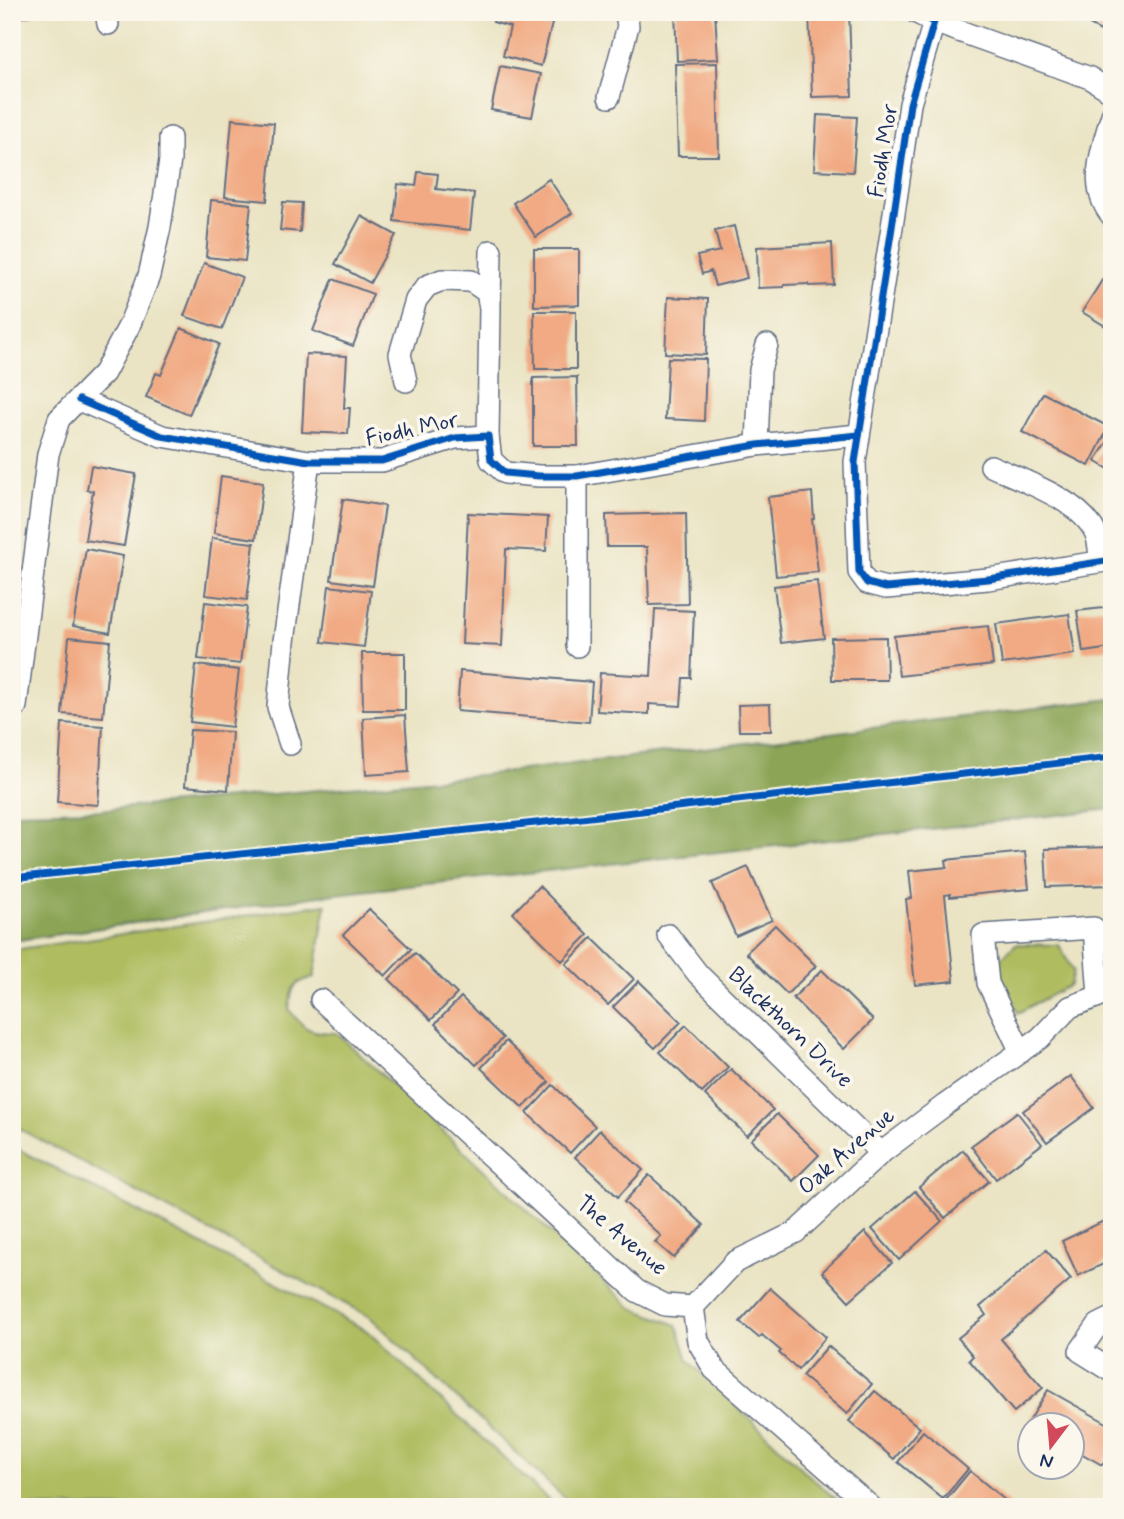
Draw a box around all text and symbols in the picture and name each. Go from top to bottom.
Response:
street label: Fiodh Mor [862,102,906,200]
street label: Fiodh Mor [363,405,462,454]
street label: Blackthorn Drive [721,961,859,1095]
street label: Oak Avenue [792,1102,902,1202]
street label: The Avenue [569,1189,673,1283]
north arrow [1016,1410,1086,1480]
text: N [1037,1447,1056,1475]

